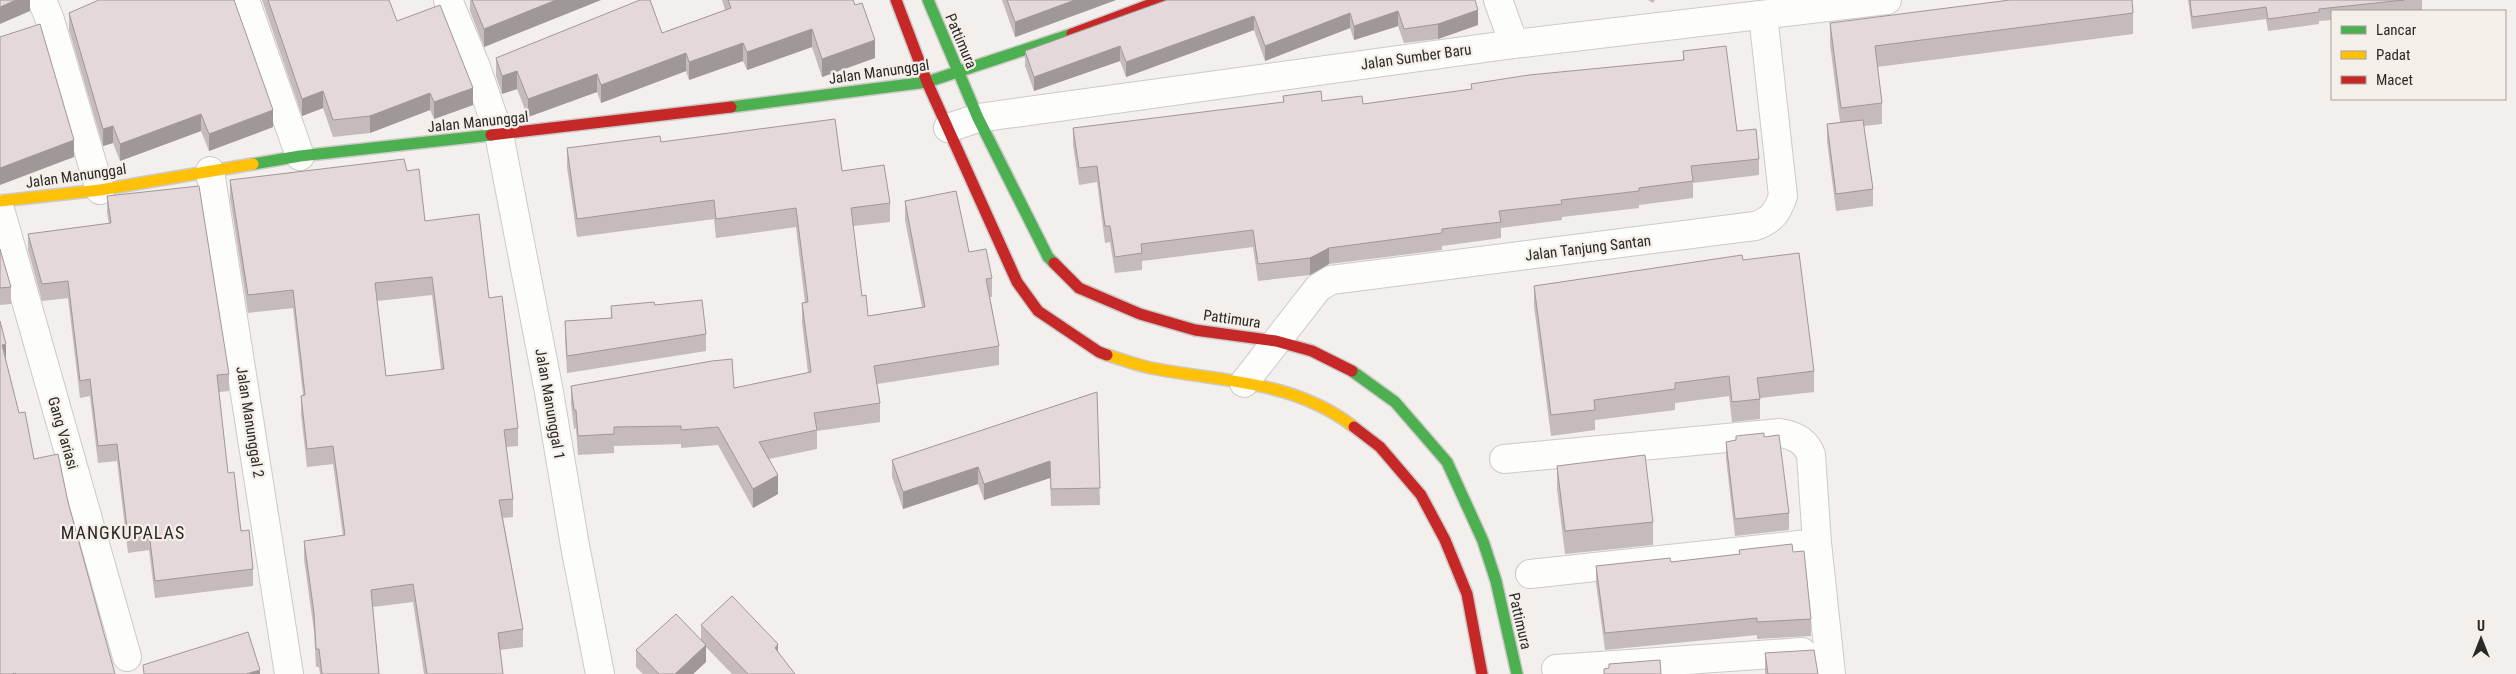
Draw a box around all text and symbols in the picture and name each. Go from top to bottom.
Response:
legend [2331,10,2506,100]
street label: Pattimura [941,11,981,71]
text: Lancar [2376,21,2417,39]
street label: Jalan Sumber Baru [1359,40,1473,74]
text: Padat [2376,46,2410,64]
street label: Jalan Manunggal [827,56,931,88]
text: Macet [2376,71,2413,89]
street label: Jalan Manunggal [427,108,529,136]
street label: Jalan Manunggal [24,160,128,192]
street label: Jalan Tanjung Santan [1524,231,1652,265]
street label: Pattimura [1202,306,1262,332]
street label: Jalan Manunggal 1 [531,347,569,461]
street label: Jalan Manunggal 2 [232,365,268,479]
street label: Gang Variasi [44,395,82,471]
district label: MANGKUPALAS [61,522,185,543]
street label: Pattimura [1505,591,1535,651]
north arrow [2456,614,2506,664]
text: U [2477,618,2485,634]

